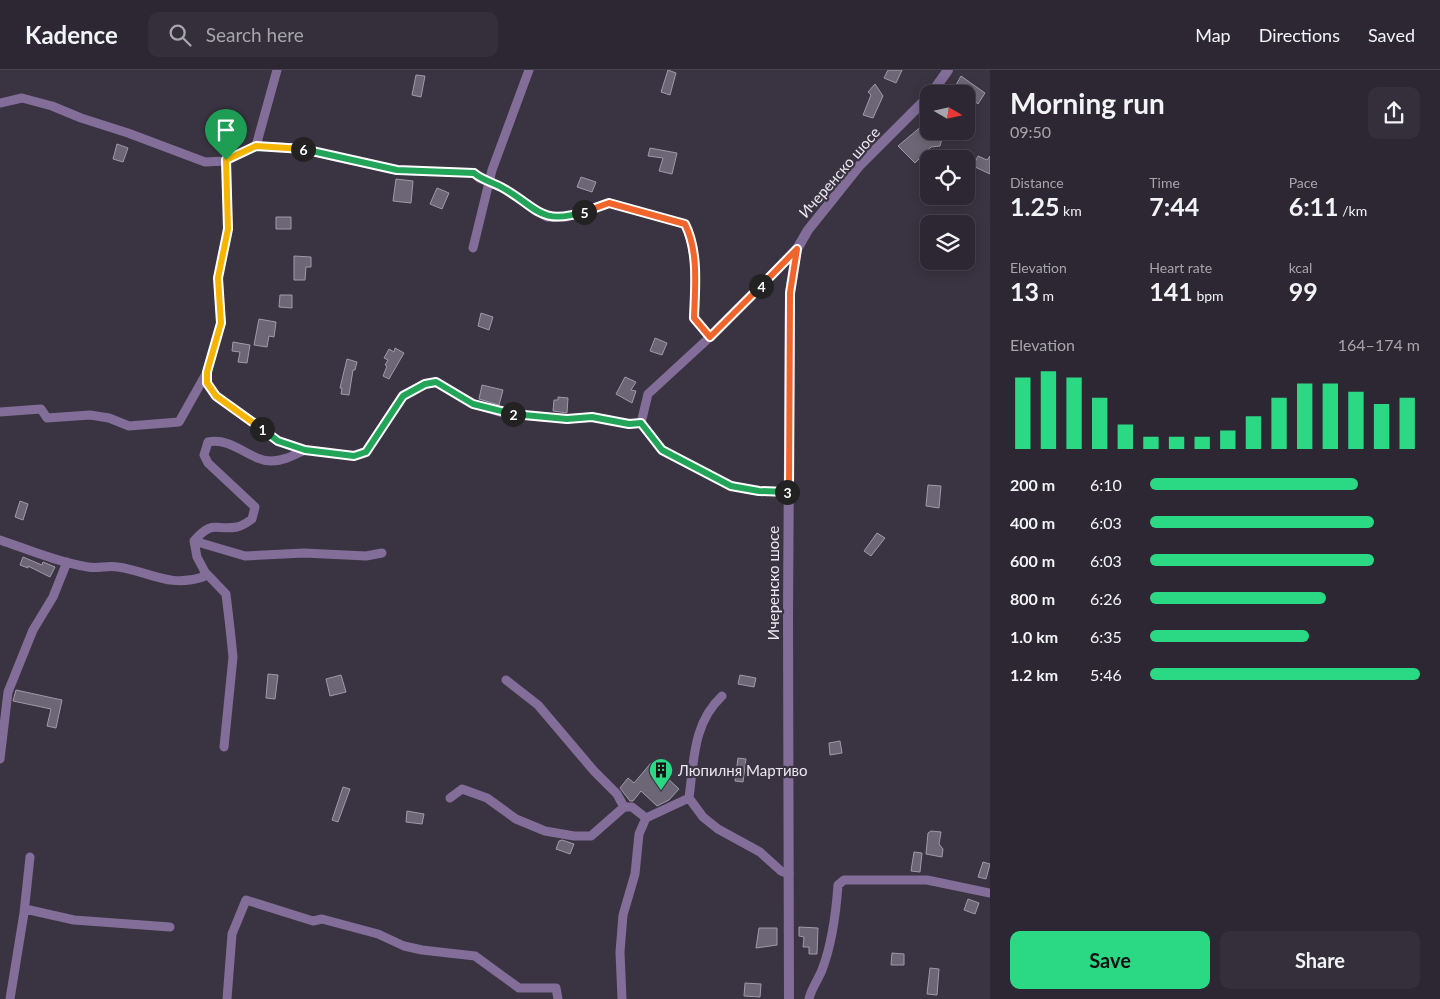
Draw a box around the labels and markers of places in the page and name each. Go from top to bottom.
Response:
pin [205,109,247,160]
pin: 6 [290,136,316,162]
pin: 5 [572,200,596,224]
pin: 4 [748,274,774,298]
pin: 2 [500,402,526,426]
pin: 1 [250,416,274,442]
pin: 3 [774,480,800,504]
building icon: Люпилня Мартиво [648,757,674,791]
place label: Люпилня Мартиво [677,761,808,779]

